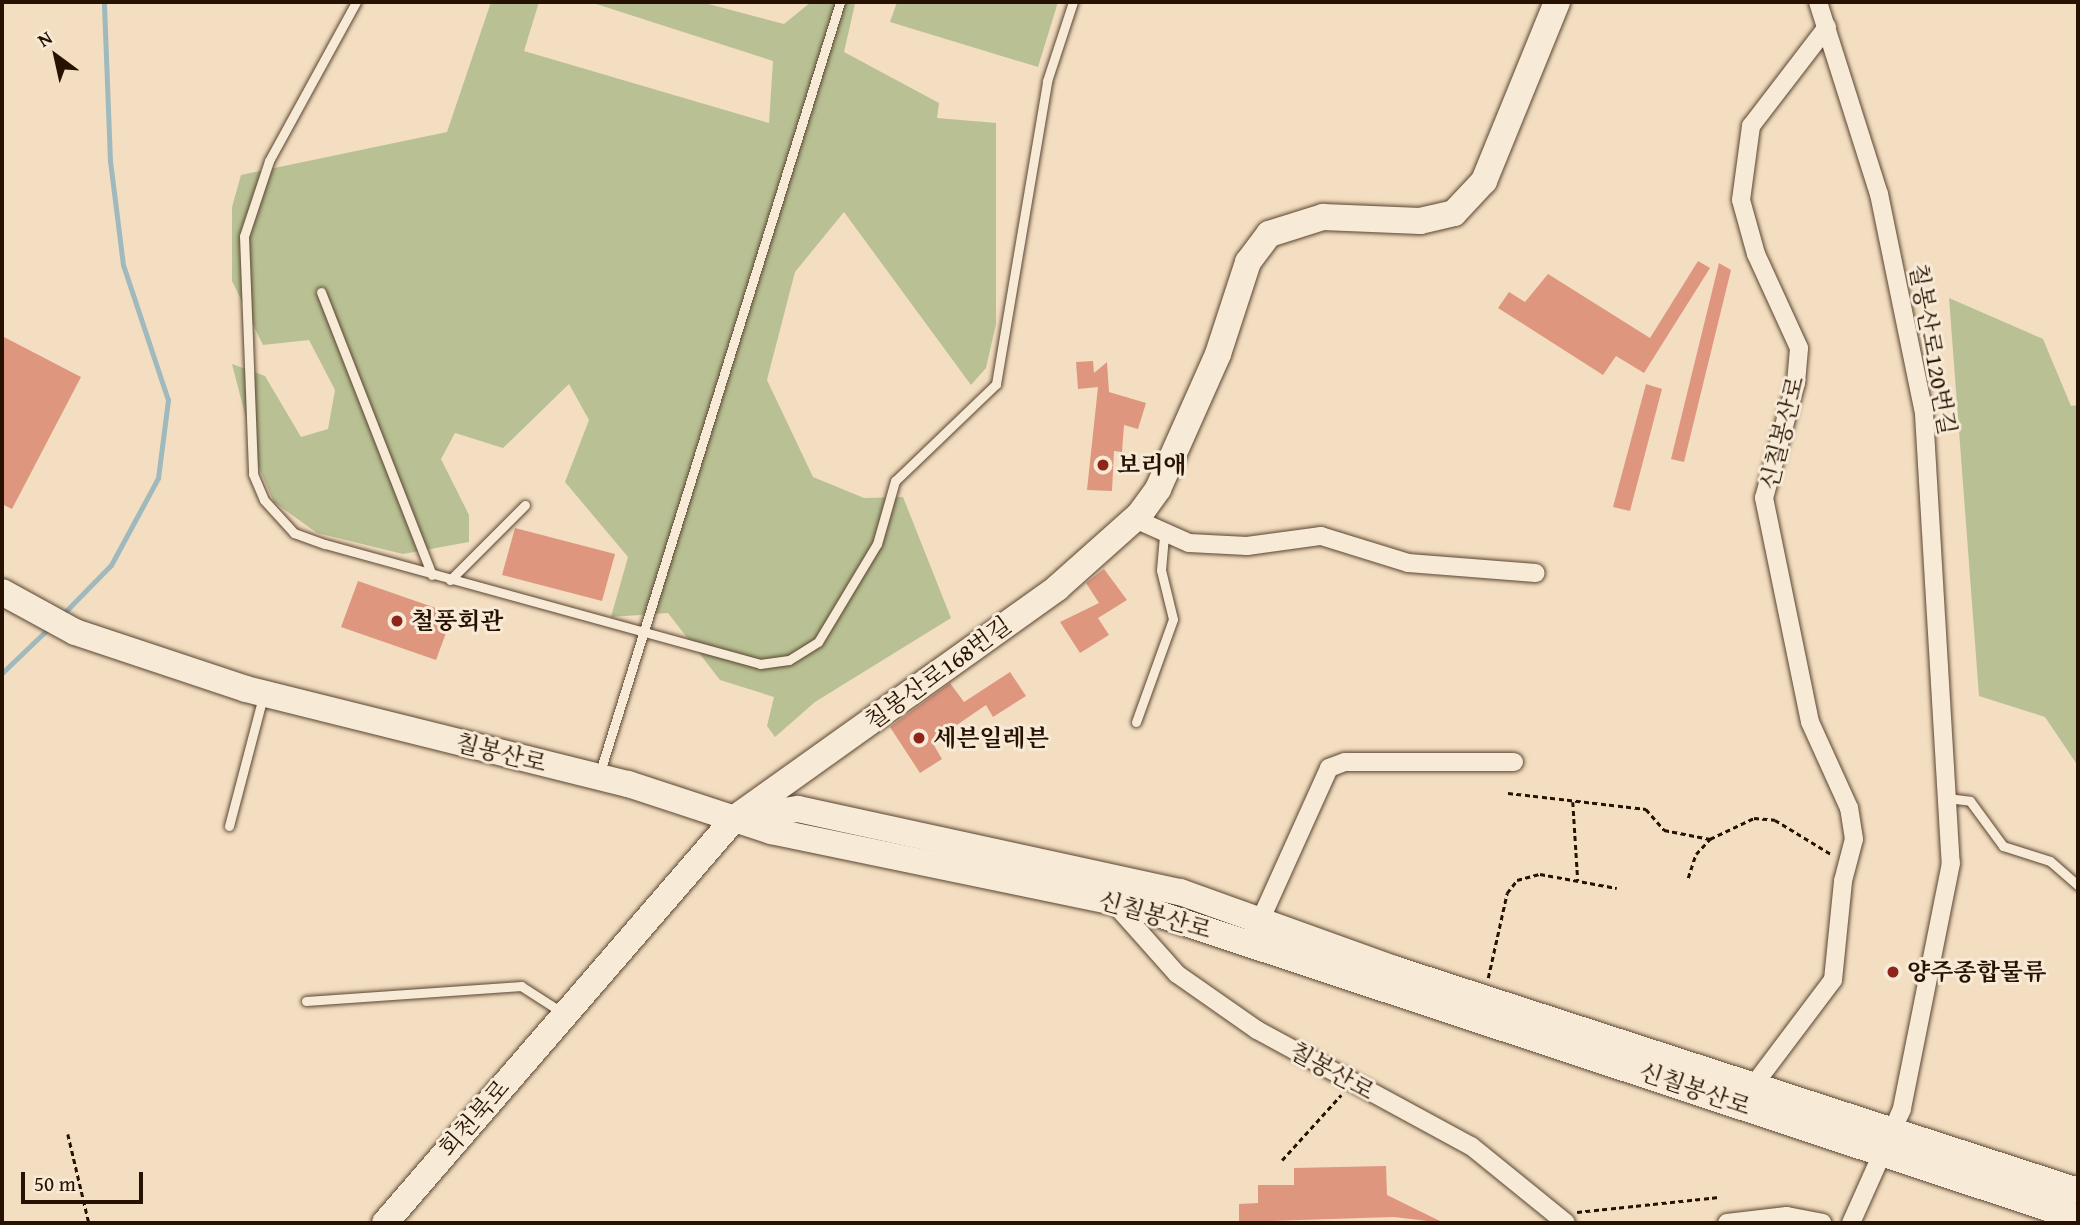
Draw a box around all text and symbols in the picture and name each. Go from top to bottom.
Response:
north arrow [21,21,91,91]
text: N [32,23,58,54]
street label: 칠봉산로120번길 [1904,261,1962,437]
street label: 신칠봉산로 [1754,373,1810,493]
place label: 보리애 [1117,451,1187,479]
marker: 보리애 [1095,457,1111,473]
place label: 철풍회관 [411,607,504,635]
street label: 칠봉산로168번길 [859,610,1017,736]
marker: 철풍회관 [389,613,405,629]
place label: 세븐일레븐 [933,724,1049,752]
street label: 칠봉산로 [453,728,549,778]
marker: 세븐일레븐 [911,730,927,746]
street label: 신칠봉산로 [1095,885,1215,945]
place label: 양주종합물류 [1907,958,2046,986]
marker: 양주종합물류 [1885,964,1901,980]
street label: 칠봉산로 [1284,1036,1380,1106]
street label: 신칠봉산로 [1636,1057,1754,1121]
street label: 회천북로 [433,1074,515,1162]
scale bar [24,1158,147,1202]
text: 50 m [34,1168,76,1199]

